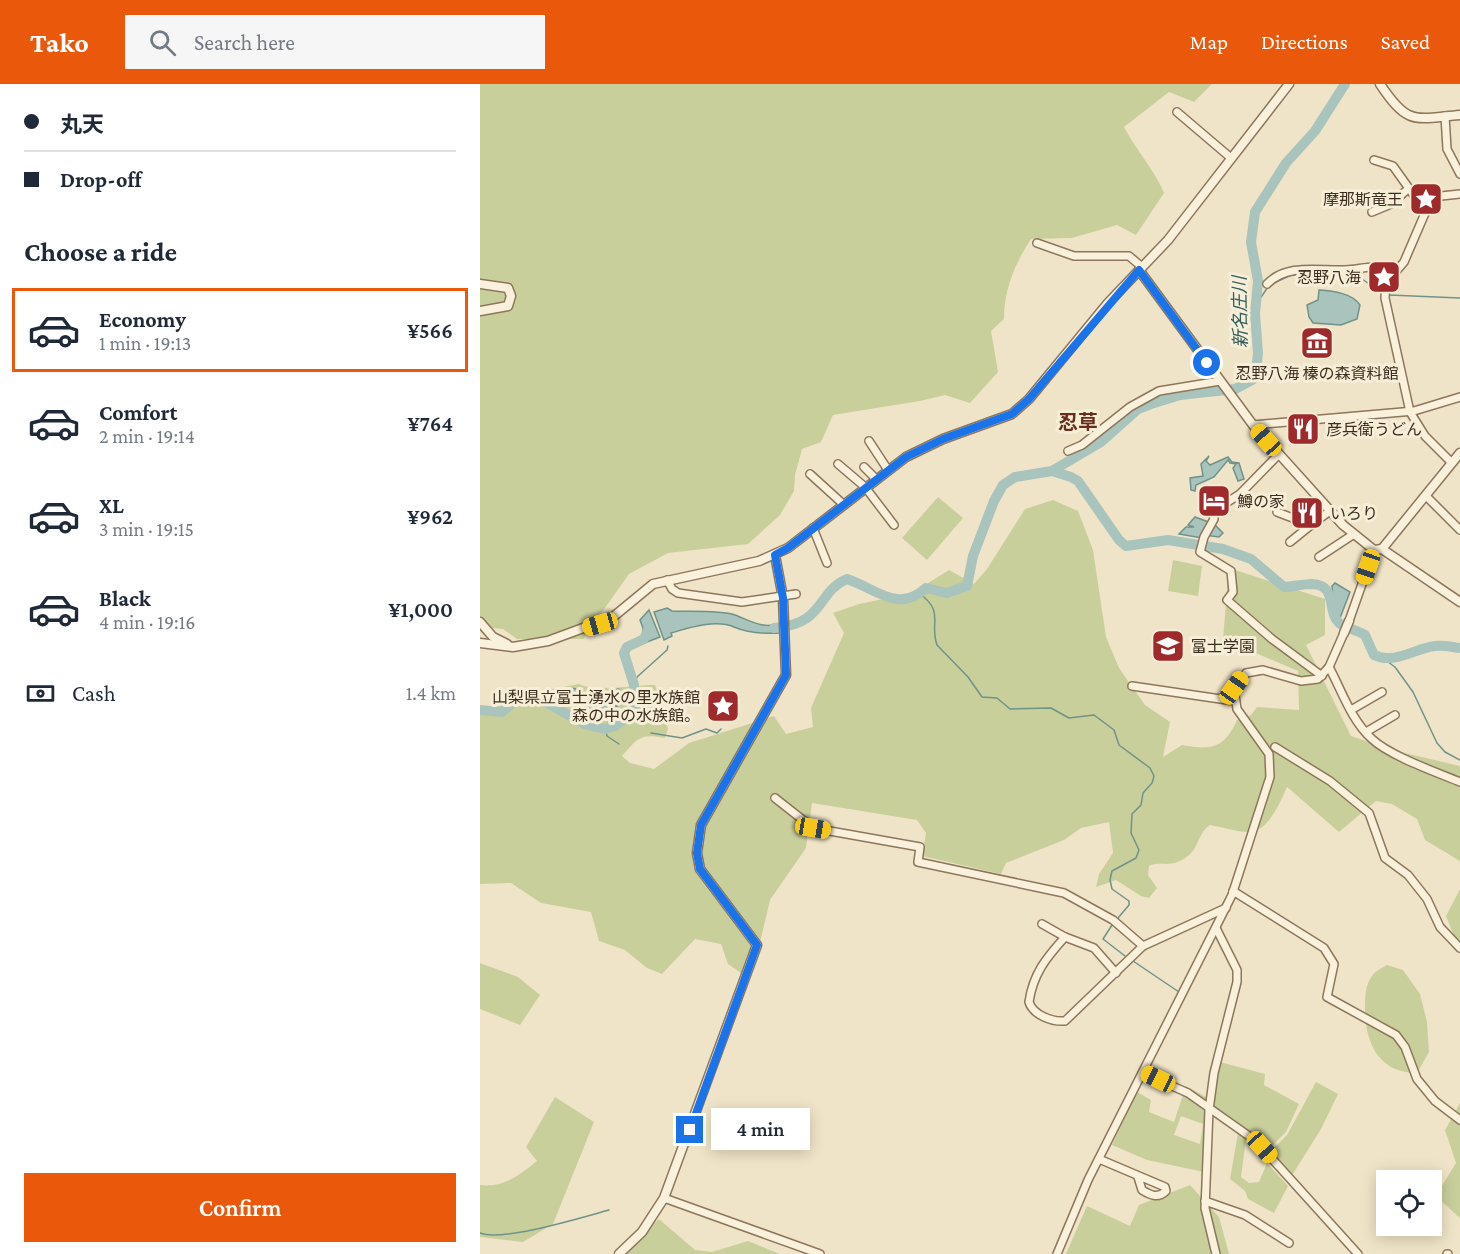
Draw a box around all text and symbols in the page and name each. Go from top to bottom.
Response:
search box [125,15,545,69]
icon: search [146,26,179,59]
text: Tako [30,27,89,58]
text: Search here [194,30,295,55]
text: Map [1190,30,1228,54]
text: Directions [1261,30,1348,54]
text: Saved [1381,30,1430,54]
text: 丸天 [60,112,104,137]
text: Drop-off [60,167,142,192]
place icon: 摩那斯竜王 [1408,181,1444,217]
place label: 摩那斯竜王 [1323,191,1403,208]
text: Choose a ride [24,237,177,267]
place icon: 忍野八海 [1366,259,1402,295]
place label: 忍野八海 [1297,269,1361,286]
water label: 新名庄川 [1229,274,1251,348]
icon: car [27,303,81,357]
text: Economy [99,307,186,332]
text: ¥566 [407,318,453,343]
museum icon: 忍野八海 榛の森資料館 [1299,325,1335,361]
text: 1 min · 19:13 [99,332,191,354]
route start [1193,349,1220,376]
place label: 忍野八海 榛の森資料館 [1235,365,1399,382]
icon: car [27,396,81,450]
text: Comfort [99,400,177,425]
text: ¥764 [407,411,453,436]
district label: 忍草 [1058,411,1098,433]
restaurant icon: 彦兵衛うどん [1285,411,1321,447]
car [1247,421,1285,459]
place label: 彦兵衛うどん [1326,421,1422,438]
text: 2 min · 19:14 [99,425,195,447]
hotel icon: 鱒の家 [1196,483,1232,519]
icon: car [27,489,81,543]
text: XL [99,493,124,518]
place label: 鱒の家 [1237,493,1285,510]
restaurant icon: いろり [1289,495,1325,531]
text: ¥962 [407,504,453,529]
place label: いろり [1330,505,1378,522]
text: 3 min · 19:15 [99,518,194,540]
car [1354,547,1382,587]
icon: car [27,582,81,636]
text: Black [99,586,151,611]
text: ¥1,000 [388,597,453,622]
car [580,610,620,638]
text: 4 min · 19:16 [99,611,195,633]
school or university icon: 富士学園 [1150,628,1186,664]
place label: 富士学園 [1191,638,1255,655]
car [1216,668,1252,708]
icon: cash [24,677,57,710]
text: Cash [72,681,116,706]
text: 1.4 km [406,682,456,704]
place icon: 山梨県立富士湧水の里水族館 森の中の水族館。 [705,688,741,724]
place label: 山梨県立富士湧水の里水族館 森の中の水族館。 [492,689,700,724]
car [794,816,832,840]
car [1138,1063,1178,1095]
callout: 4 min [711,1109,810,1151]
route end [676,1116,703,1143]
text: 4 min [737,1118,784,1140]
car [1243,1128,1281,1166]
map controls [1376,1170,1442,1236]
button: locate [1376,1170,1442,1236]
button: Confirm [24,1173,456,1242]

